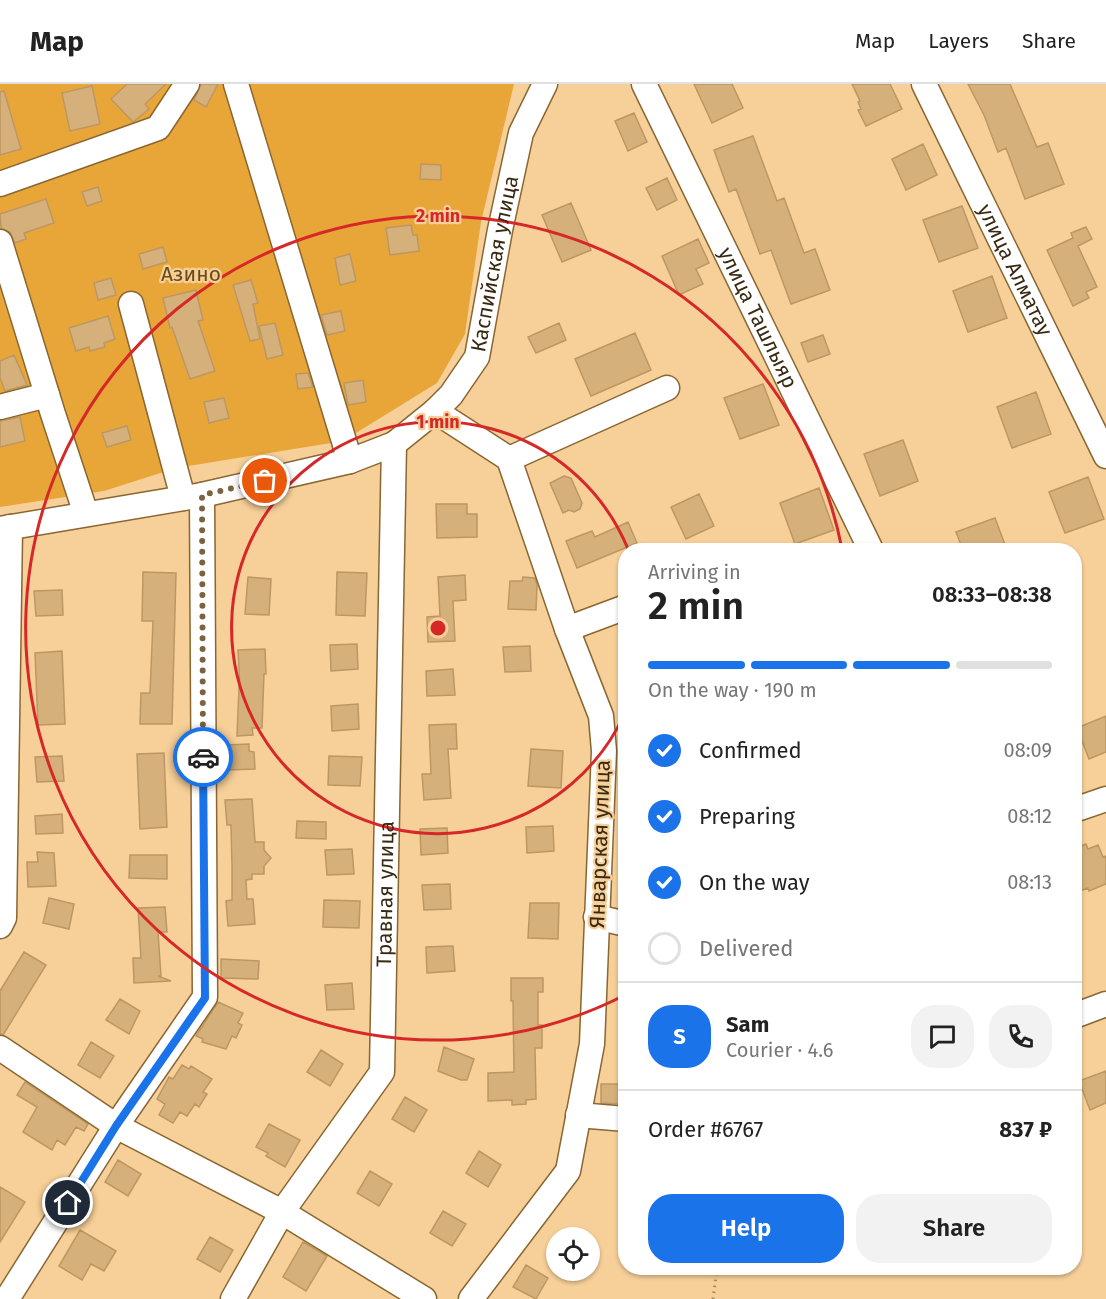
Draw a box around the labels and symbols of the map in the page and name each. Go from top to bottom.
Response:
street label: Каспийская улица [465,173,524,354]
street label: улица Алматау [972,200,1058,341]
text: 2 min [416,205,460,227]
street label: улица Ташлыяр [713,243,803,393]
park label: Азино [161,261,221,287]
text: 1 min [416,411,460,433]
pin [239,455,290,506]
centre of rings [428,618,448,638]
courier [173,727,233,787]
street label: Январская улица [584,759,616,929]
street label: Травная улица [371,821,400,967]
pin [42,1177,93,1228]

